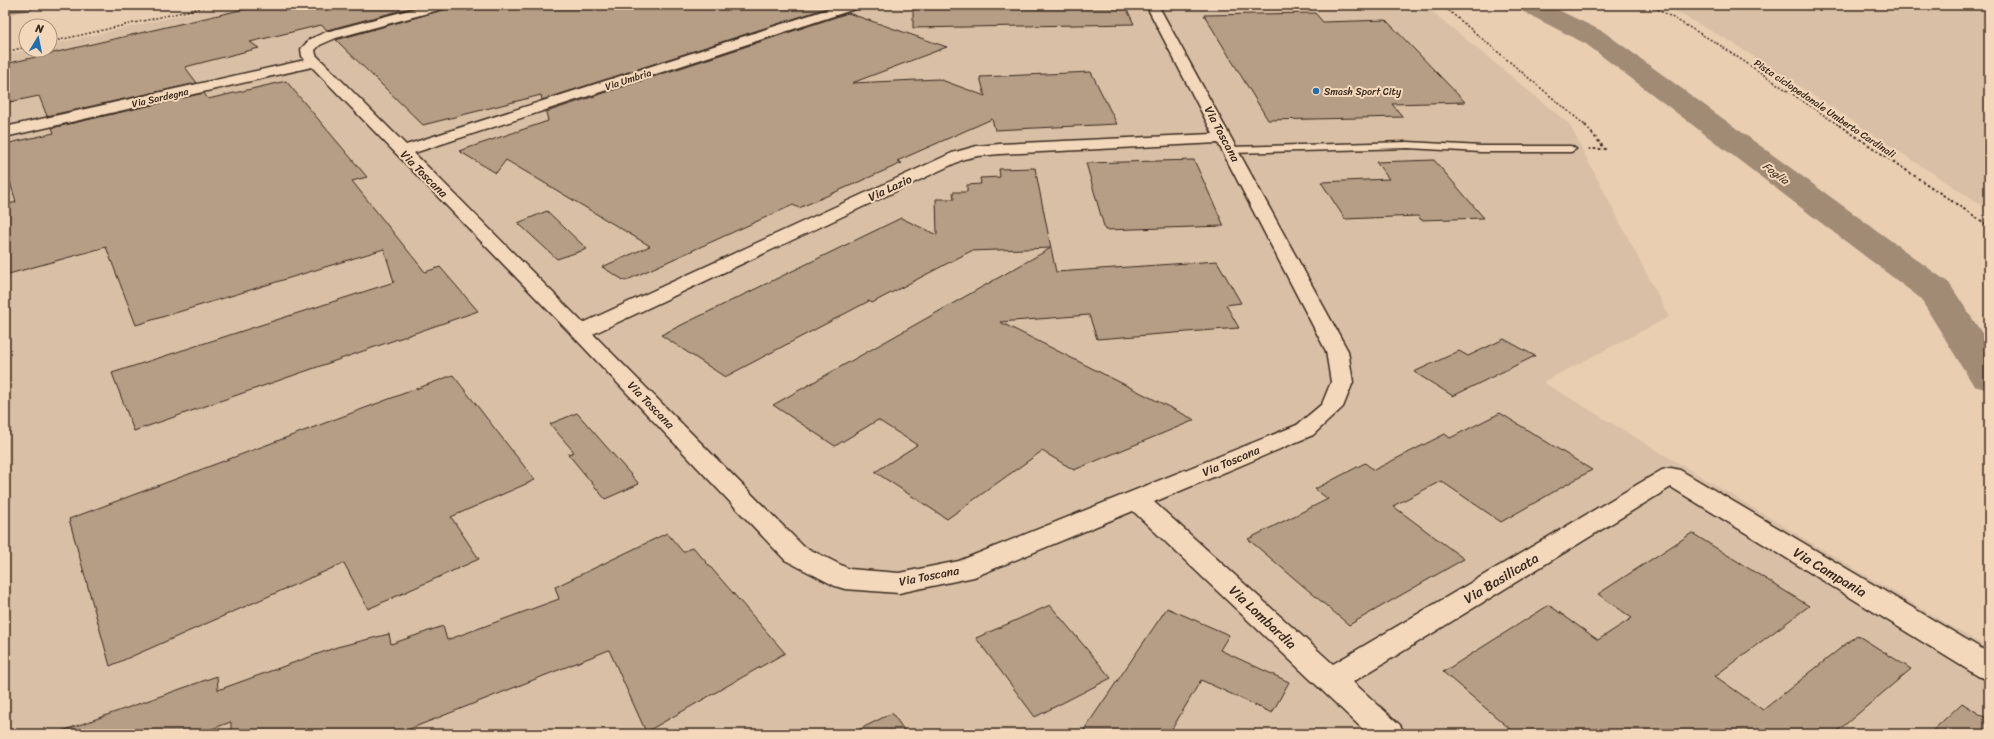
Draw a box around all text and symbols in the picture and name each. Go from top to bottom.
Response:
north arrow [18,18,58,58]
text: N [33,18,45,39]
street label: Pista ciclopedonale Umberto Cardinali [1750,54,1900,164]
street label: Via Umbria [603,64,654,96]
street label: Via Sardegna [130,83,191,113]
place label: Smash Sport City [1324,83,1402,101]
marker: Smash Sport City [1311,86,1321,96]
street label: Via Toscana [1198,102,1246,167]
street label: Via Toscana [395,145,454,204]
water label: Foglia [1758,157,1794,191]
street label: Via Lazio [864,168,916,208]
street label: Via Toscana [622,375,681,435]
street label: Via Toscana [1199,439,1264,483]
street label: Via Campania [1788,541,1871,604]
street label: Via Basilicata [1459,546,1544,611]
street label: Via Toscana [897,559,962,593]
street label: Via Lombardia [1223,579,1302,656]

